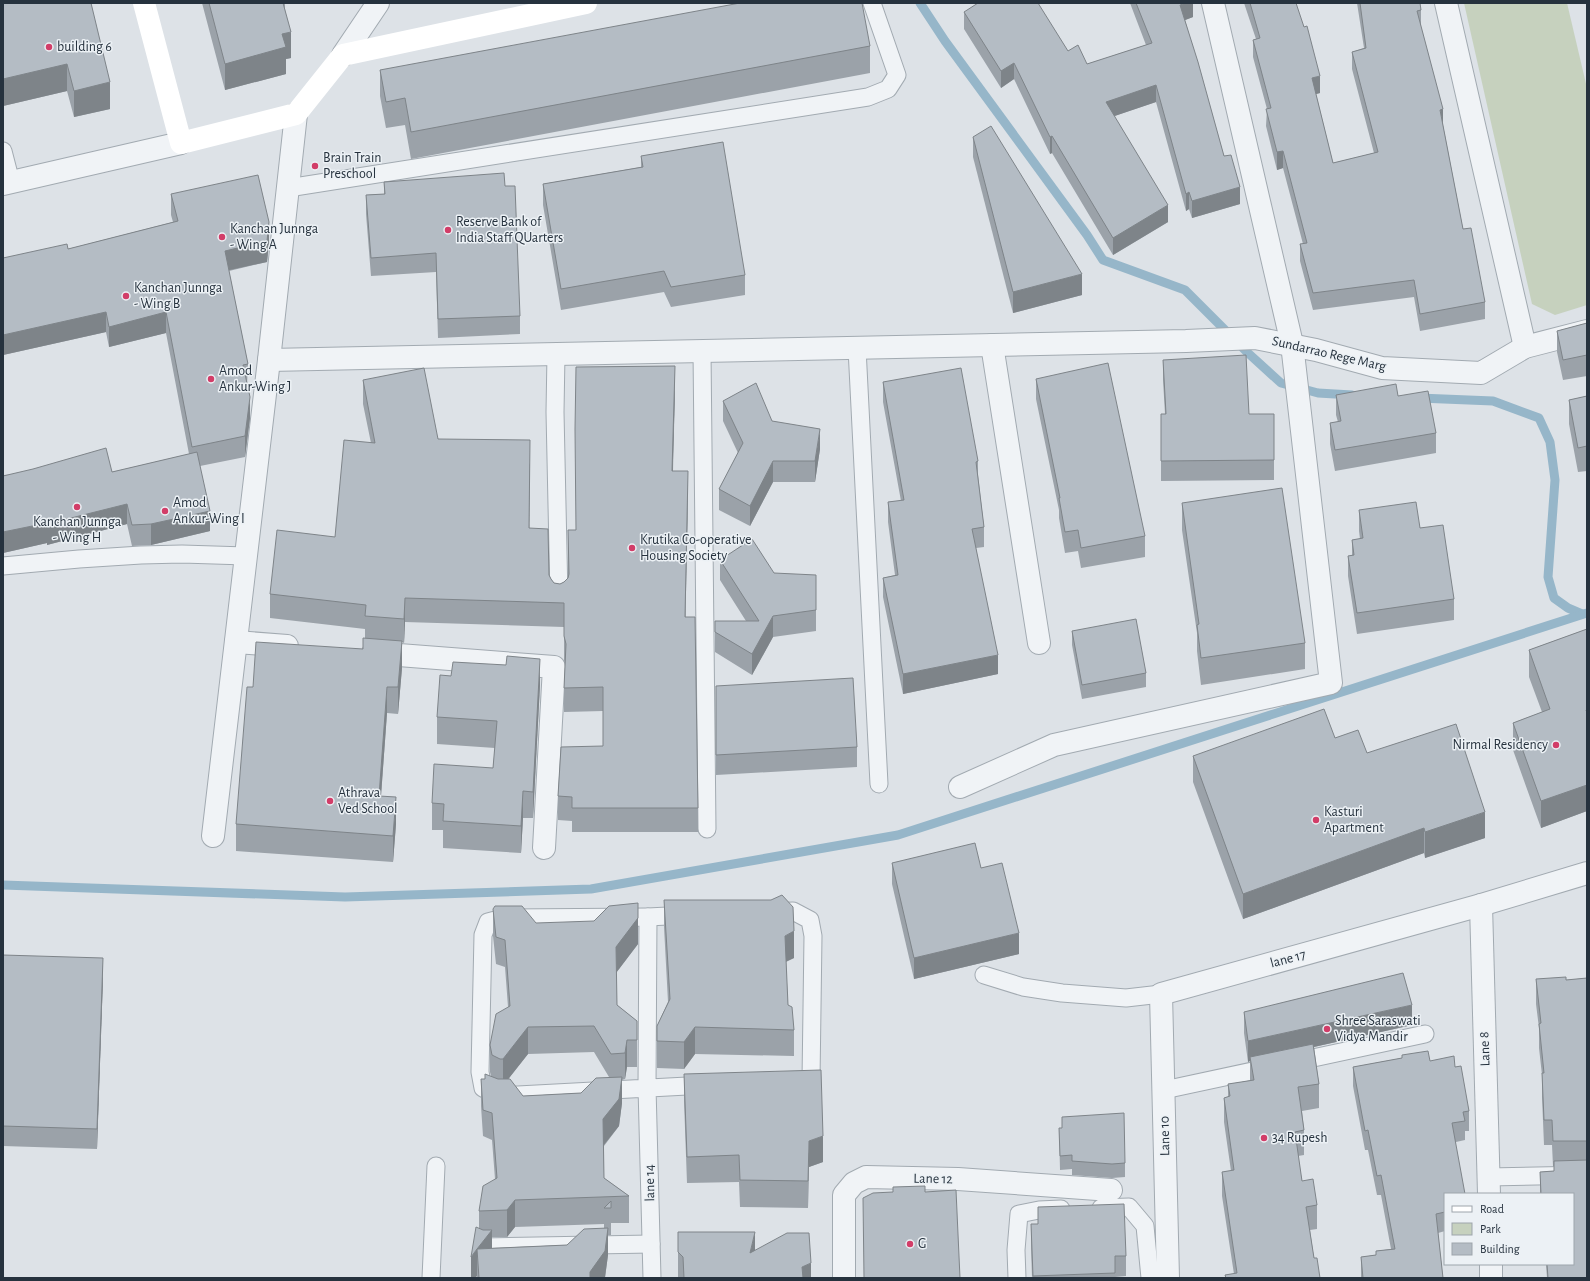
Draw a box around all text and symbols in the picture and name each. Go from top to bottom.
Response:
place label: building 6 [57,40,112,54]
marker: building 6 [44,42,54,52]
place label: Brain Train Preschool [323,151,382,181]
marker: Brain Train Preschool [310,161,320,171]
place label: Reserve Bank of India Staff QUarters [456,215,563,245]
place label: Kanchan Junnga - Wing A [230,222,319,252]
marker: Reserve Bank of India Staff QUarters [443,225,453,235]
marker: Kanchan Junnga - Wing A [217,232,227,242]
place label: Kanchan Junnga - Wing B [134,281,223,311]
marker: Kanchan Junnga - Wing B [121,291,131,301]
street label: Sundarrao Rege Marg [1271,334,1388,374]
place label: Amod Ankur-Wing J [219,364,291,394]
marker: Amod Ankur-Wing J [206,374,216,384]
place label: Amod Ankur-Wing I [173,496,245,526]
marker: Kanchan Junnga - Wing H [72,502,82,512]
marker: Amod Ankur-Wing I [160,506,170,516]
place label: Kanchan Junnga - Wing H [33,515,122,545]
place label: Krutika Co-operative Housing Society [640,533,751,563]
marker: Krutika Co-operative Housing Society [627,543,637,553]
place label: Nirmal Residency [1453,738,1548,752]
marker: Nirmal Residency [1551,740,1561,750]
place label: Athrava Ved School [338,786,398,816]
marker: Athrava Ved School [325,796,335,806]
place label: Kasturi Apartment [1324,805,1384,835]
marker: Kasturi Apartment [1311,815,1321,825]
street label: lane 17 [1269,947,1308,970]
place label: Shree Saraswati Vidya Mandir [1335,1014,1421,1044]
marker: Shree Saraswati Vidya Mandir [1322,1024,1332,1034]
street label: Lane 8 [1477,1031,1493,1067]
street label: Lane 10 [1158,1116,1172,1156]
place label: 34 Rupesh [1272,1131,1327,1145]
marker: 34 Rupesh [1259,1133,1269,1143]
street label: lane 14 [643,1164,657,1202]
street label: Lane 12 [913,1172,953,1186]
legend [1444,1193,1574,1265]
text: Road [1480,1203,1504,1215]
text: Park [1480,1223,1501,1235]
place label: G [918,1237,926,1251]
marker: G [905,1239,915,1249]
text: Building [1480,1243,1520,1255]

